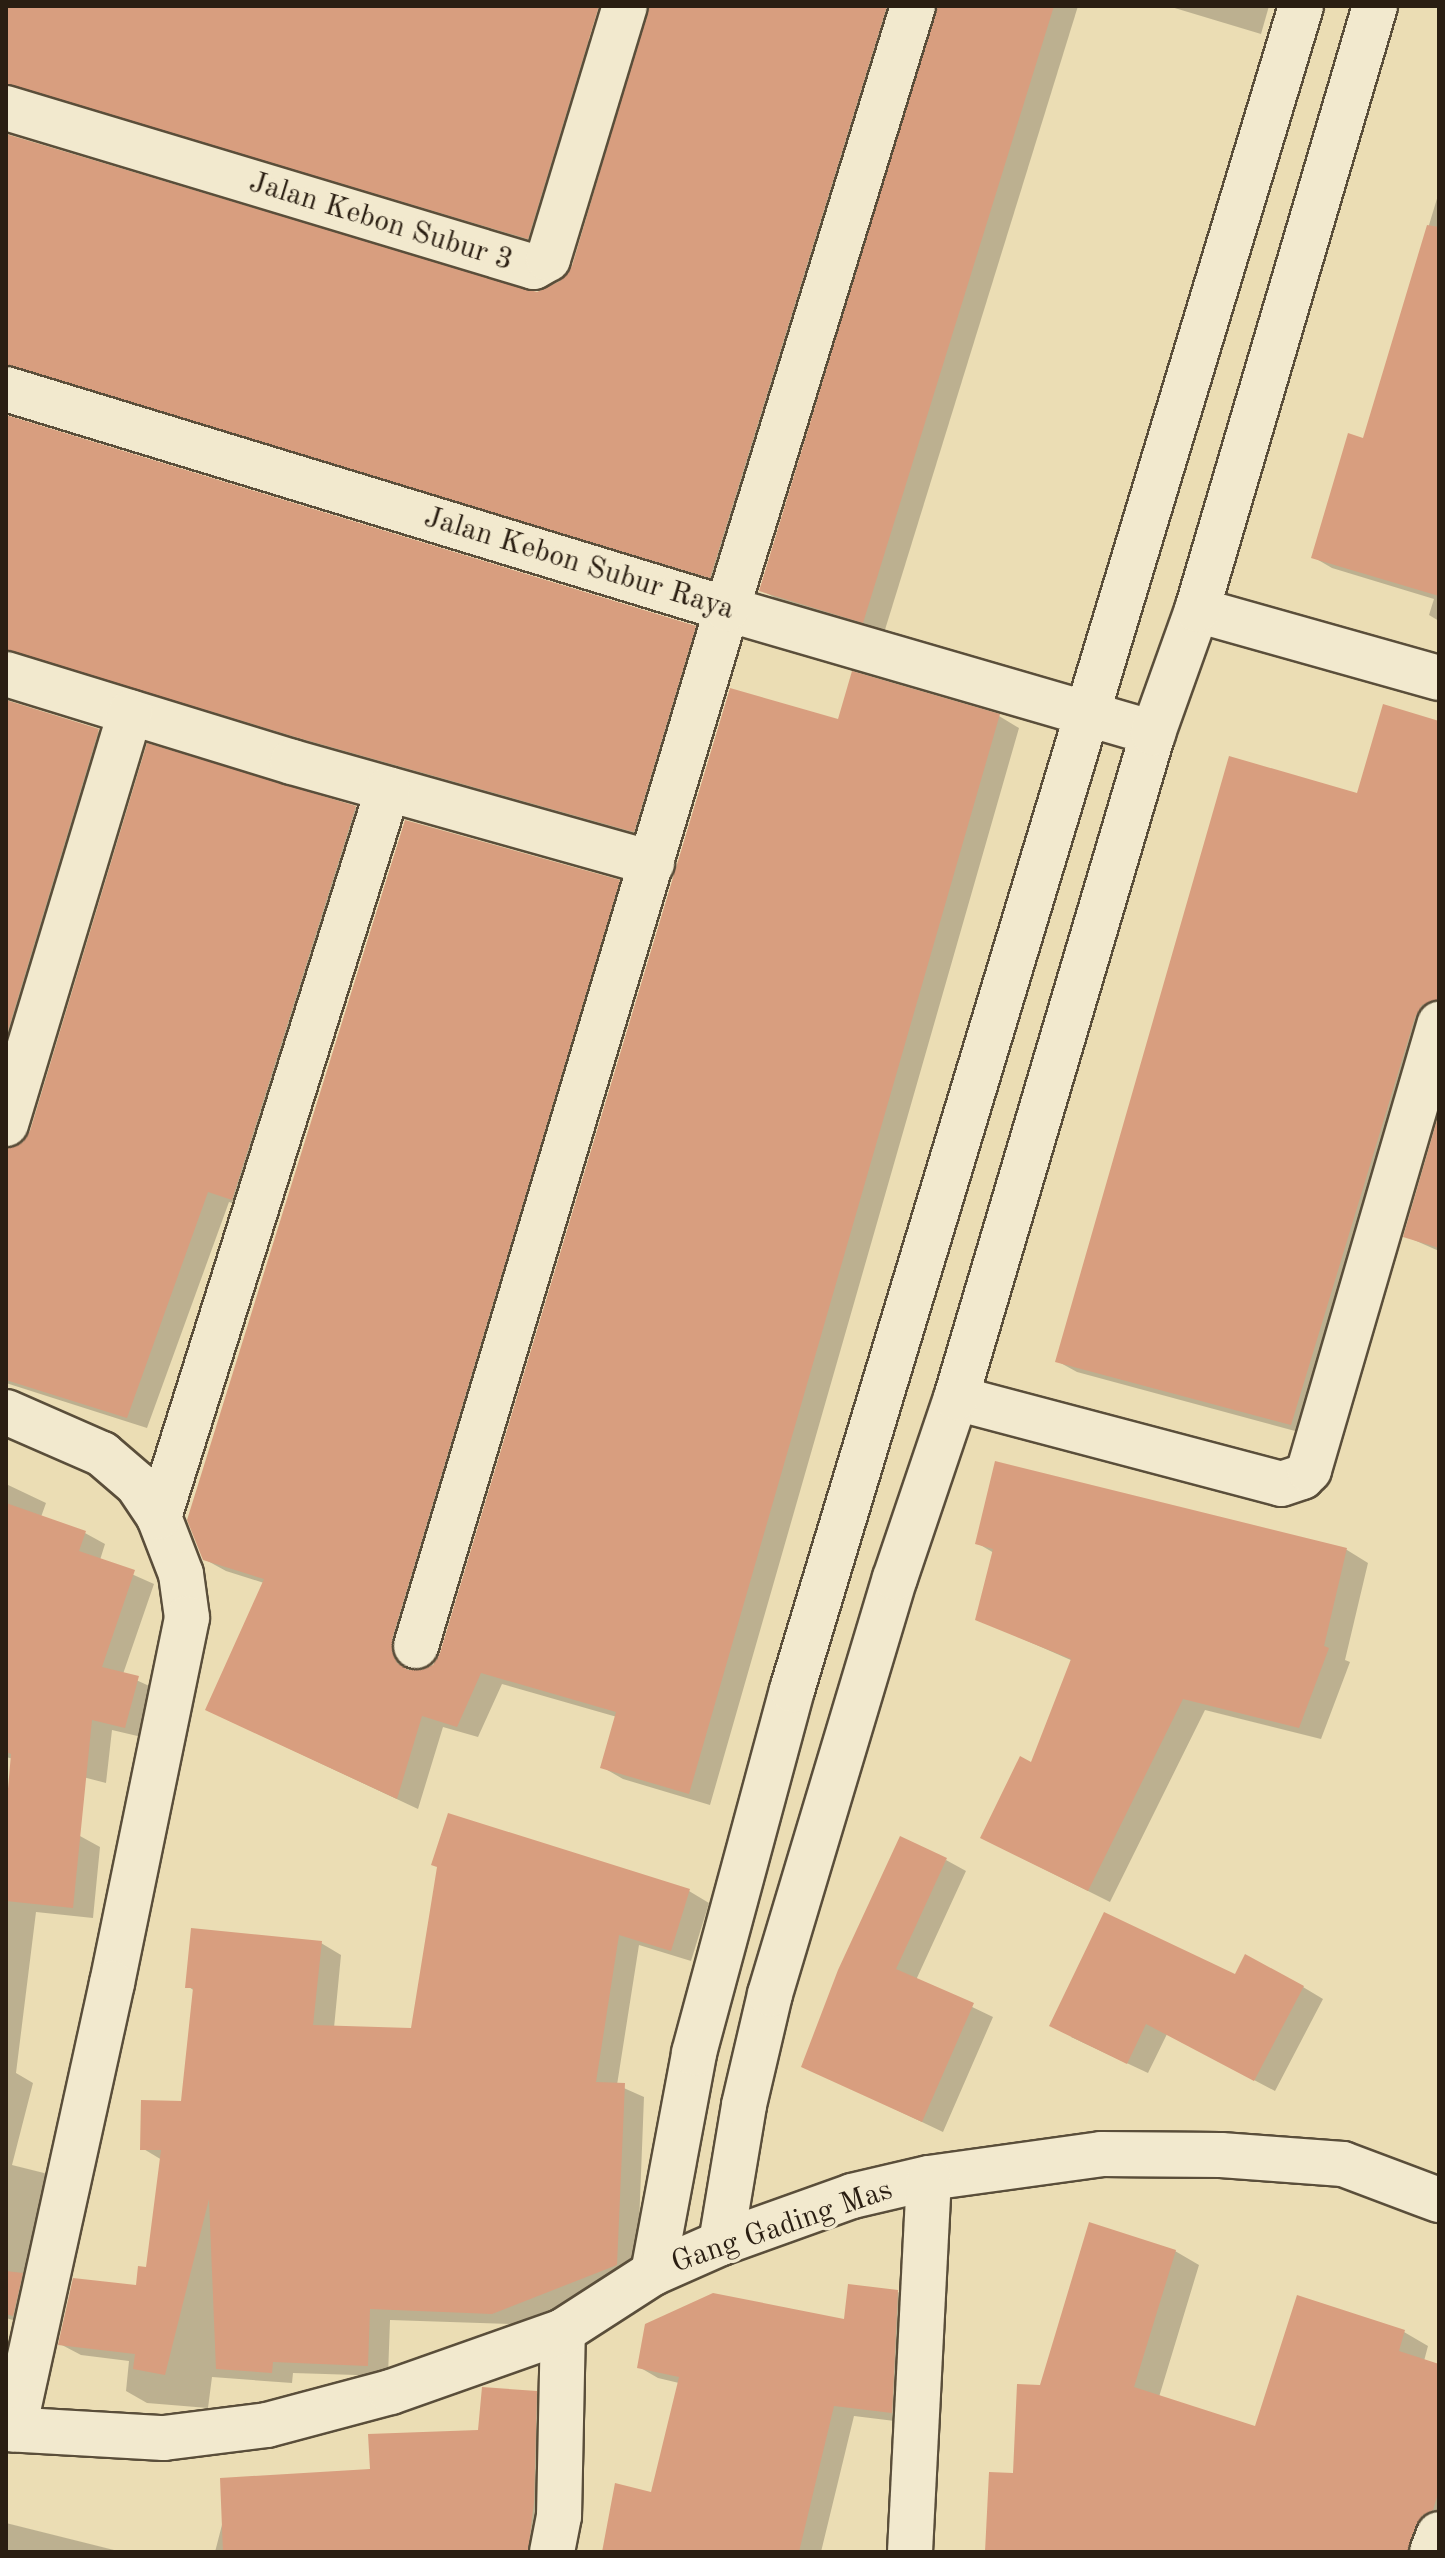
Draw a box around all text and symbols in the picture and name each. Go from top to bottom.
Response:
street label: Jalan Kebon Subur 3 [245,165,517,279]
street label: Jalan Kebon Subur Raya [420,500,738,628]
street label: Gang Gading Mas [667,2172,897,2282]

